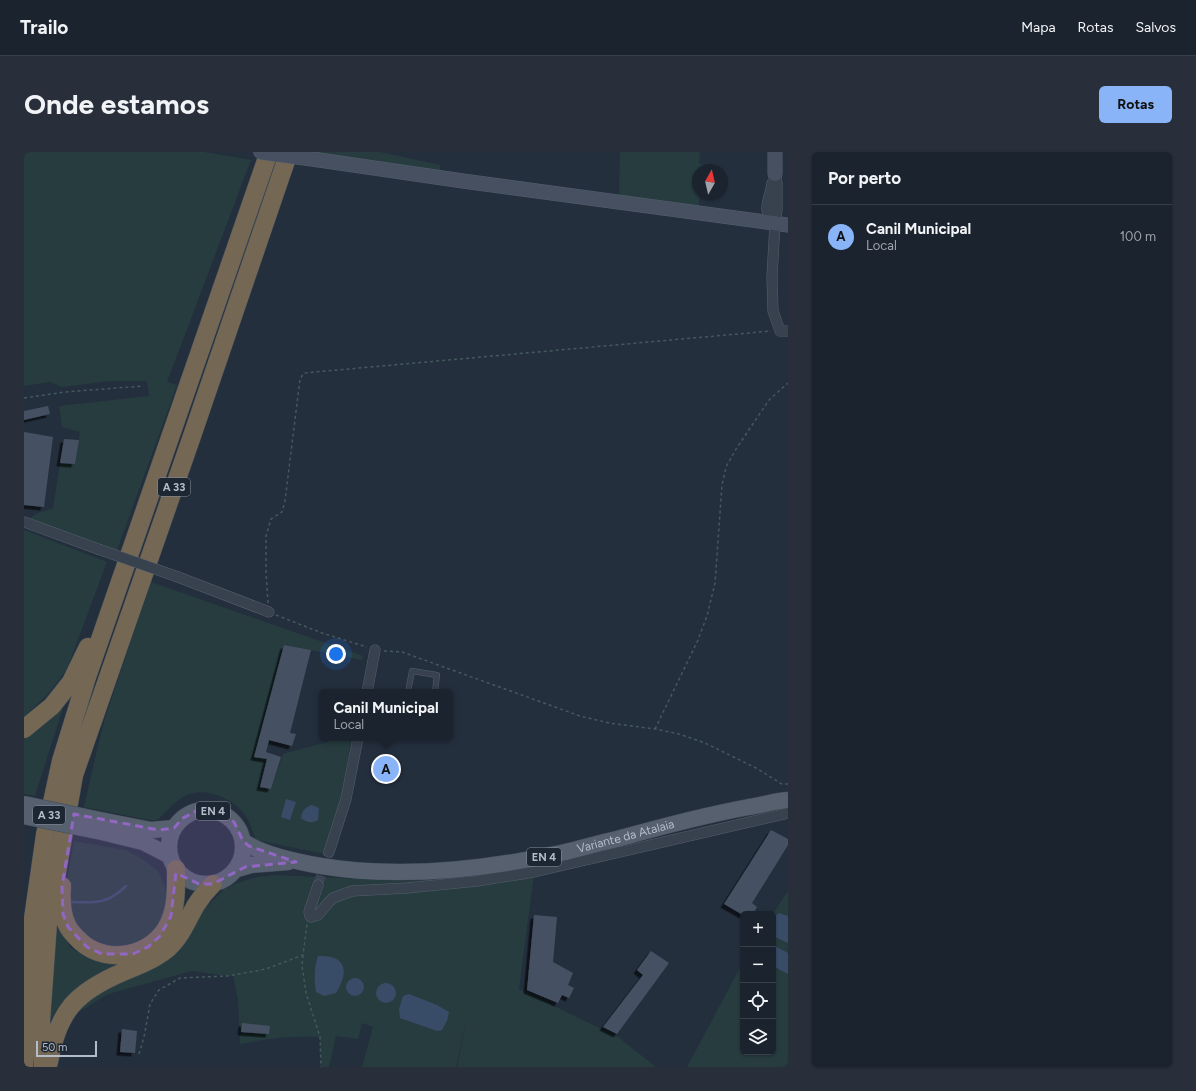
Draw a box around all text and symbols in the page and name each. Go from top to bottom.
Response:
text: Trailo [20,16,68,39]
text: Mapa [1021,19,1056,36]
text: Rotas [1078,19,1113,36]
text: Salvos [1135,19,1176,36]
button: Rotas [1099,86,1172,123]
text: Onde estamos [24,87,209,121]
north arrow [692,164,728,200]
text: Por perto [828,168,901,188]
text: Canil Municipal [866,220,971,238]
text: A [836,229,846,244]
text: 100 m [1120,229,1156,244]
text: Local [866,238,897,253]
road number: A 33 [158,478,190,496]
your location [326,644,346,664]
popup [319,689,453,741]
text: Canil Municipal [333,699,439,717]
text: Local [333,717,364,732]
pin: A [373,754,399,784]
road number: EN 4 [196,802,230,820]
road number: A 33 [33,806,65,824]
street label: Variante da Atalaia [575,817,676,856]
road number: EN 4 [527,848,561,866]
map controls [740,911,776,1055]
button: + [740,911,776,947]
button: − [740,947,776,983]
button: locate [740,983,776,1019]
button: layers [740,1019,776,1055]
scale bar [36,1039,97,1058]
text: 50 m [42,1041,67,1054]

